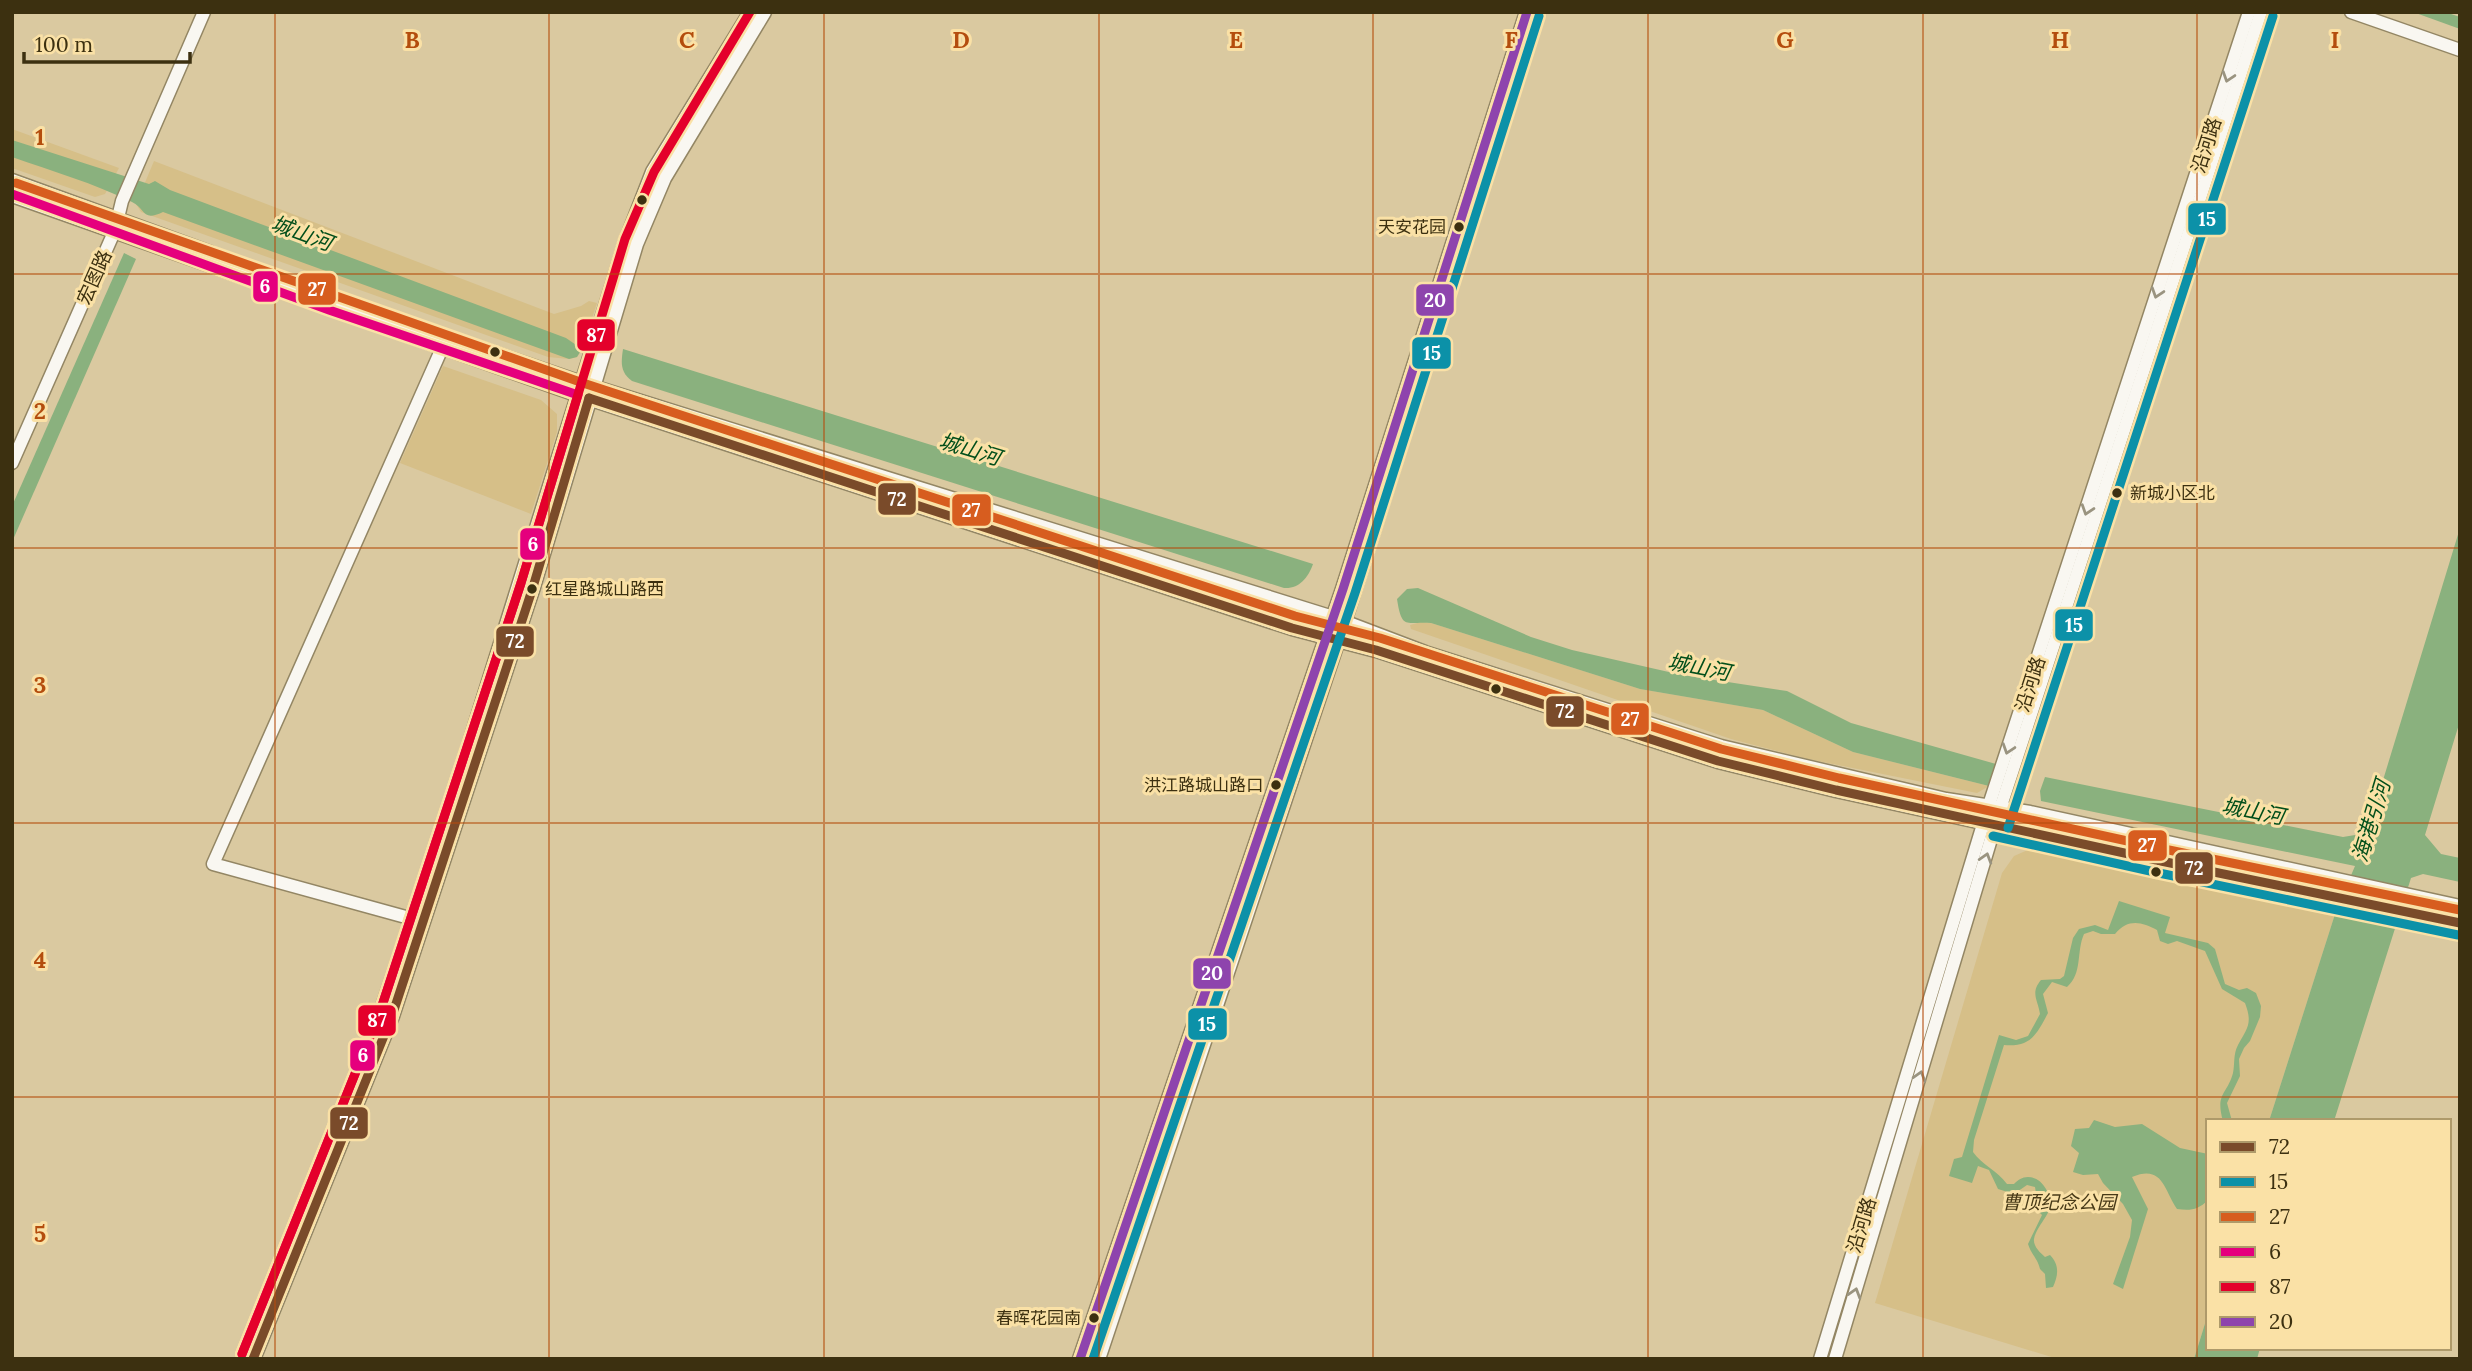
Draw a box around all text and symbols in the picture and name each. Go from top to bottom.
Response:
scale bar [24,21,191,65]
text: B [404,25,420,54]
text: C [679,25,695,54]
text: D [952,25,970,54]
text: E [1229,25,1243,54]
text: F [1504,25,1518,54]
text: G [1776,25,1794,54]
text: H [2051,25,2069,54]
text: I [2331,25,2339,54]
text: 100 m [35,31,93,58]
one-way arrow [2222,70,2236,83]
street label: 沿河路 [2186,114,2226,176]
text: 1 [35,122,45,151]
unlabelled marker [635,193,649,207]
line badge: 15 [2187,202,2227,236]
text: 15 [2198,207,2216,231]
water label: 城山河 [268,210,340,258]
place label: 天安花园 [1378,216,1446,238]
marker: 天安花园 [1452,220,1466,234]
street label: 宏图路 [71,246,117,308]
line badge: 6 [252,270,279,303]
line badge: 27 [297,272,337,306]
text: 6 [260,274,271,298]
text: 27 [307,277,327,301]
line badge: 20 [1415,283,1455,317]
one-way arrow [2151,287,2166,299]
text: 20 [1424,288,1446,312]
line badge: 87 [576,318,616,352]
text: 87 [586,323,606,347]
line badge: 15 [1411,336,1452,370]
text: 15 [1423,341,1441,365]
unlabelled marker [488,345,502,359]
text: 2 [34,396,46,425]
water label: 城山河 [936,427,1008,472]
line badge: 72 [877,482,917,516]
place label: 新城小区北 [2130,482,2215,504]
marker: 新城小区北 [2110,486,2124,500]
text: 72 [887,487,907,511]
line badge: 27 [951,493,992,527]
text: 27 [961,498,981,522]
one-way arrow [2081,503,2095,515]
line badge: 6 [519,527,546,561]
text: 6 [528,532,539,556]
place label: 红星路城山路西 [545,578,664,600]
marker: 红星路城山路西 [525,582,539,596]
line badge: 15 [2054,608,2094,642]
text: 15 [2065,613,2083,637]
line badge: 72 [495,625,535,658]
text: 72 [505,629,525,653]
water label: 城山河 [1666,648,1736,687]
street label: 沿河路 [2010,653,2050,715]
text: 3 [34,670,46,699]
unlabelled marker [1489,682,1503,696]
line badge: 72 [1545,695,1585,728]
text: 72 [1555,699,1575,723]
line badge: 27 [1610,702,1650,736]
text: 27 [1620,707,1640,731]
one-way arrow [2002,743,2017,755]
water label: 海港引河 [2346,773,2397,865]
place label: 洪江路城山路口 [1144,774,1263,796]
marker: 洪江路城山路口 [1269,778,1283,792]
water label: 城山河 [2220,792,2290,831]
line badge: 27 [2127,829,2168,862]
text: 27 [2137,833,2157,857]
line badge: 72 [2174,851,2214,885]
one-way arrow [1977,852,1992,864]
text: 72 [2184,856,2204,880]
unlabelled marker [2149,865,2163,879]
text: 4 [34,945,46,974]
line badge: 20 [1192,957,1232,990]
text: 20 [1201,961,1223,985]
line badge: 87 [357,1004,397,1037]
line badge: 15 [1187,1007,1228,1041]
text: 87 [367,1008,387,1032]
text: 15 [1198,1012,1216,1036]
line badge: 6 [349,1039,376,1072]
text: 6 [358,1043,369,1067]
one-way arrow [1912,1070,1927,1082]
line badge: 72 [329,1106,369,1140]
text: 72 [339,1111,359,1135]
legend [2206,1119,2451,1350]
text: 72 [2269,1133,2290,1160]
text: 15 [2269,1168,2288,1195]
park label: 曹顶纪念公园 [2002,1190,2119,1214]
street label: 沿河路 [1841,1194,1881,1256]
text: 27 [2269,1203,2290,1230]
text: 5 [34,1219,46,1248]
text: 6 [2269,1238,2281,1265]
text: 87 [2269,1273,2291,1300]
one-way arrow [1846,1288,1861,1300]
place label: 春晖花园南 [996,1307,1081,1329]
text: 20 [2269,1308,2293,1335]
marker: 春晖花园南 [1087,1311,1101,1325]

